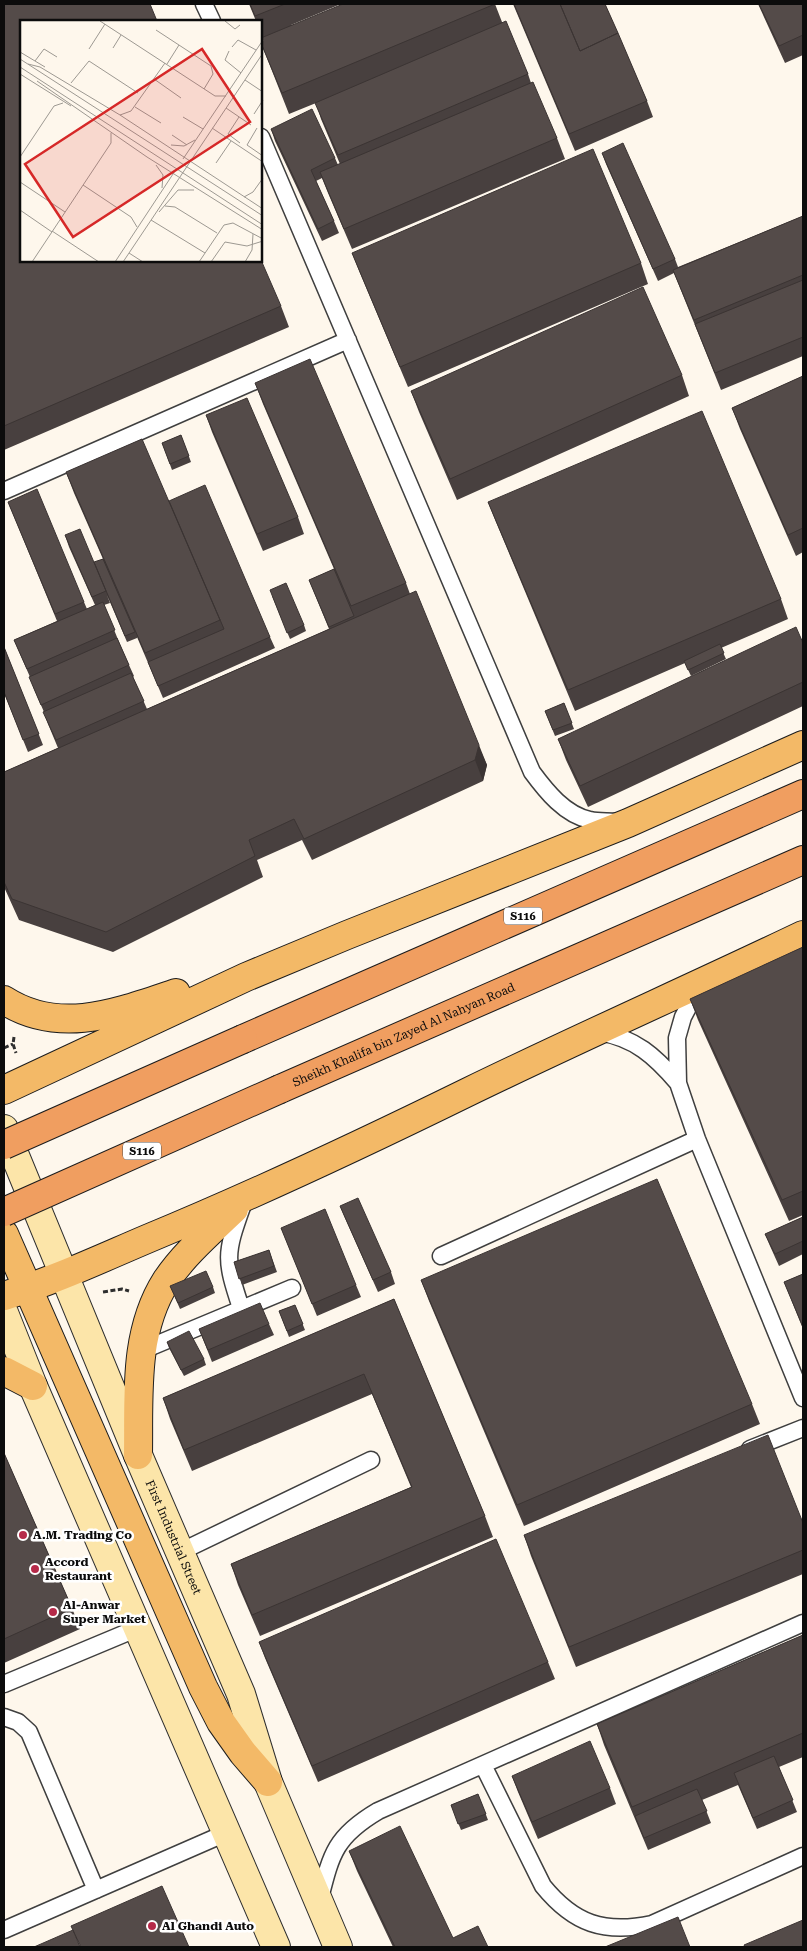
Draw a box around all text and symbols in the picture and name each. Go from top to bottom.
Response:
inset map [20,20,262,262]
road number: S116 [504,908,542,924]
street label: Sheikh Khalifa bin Zayed Al Nahyan Road [290,980,517,1090]
road number: S116 [123,1142,161,1160]
street label: First Industrial Street [143,1478,204,1597]
place label: A.M. Trading Co [33,1528,132,1542]
marker: A.M. Trading Co [17,1529,29,1541]
place label: Accord Restaurant [45,1555,112,1583]
marker: Accord Restaurant [29,1563,41,1575]
place label: Al-Anwar Super Market [63,1598,146,1626]
marker: Al-Anwar Super Market [47,1606,59,1618]
place label: Al Ghandi Auto [162,1919,254,1933]
marker: Al Ghandi Auto [146,1920,158,1932]

